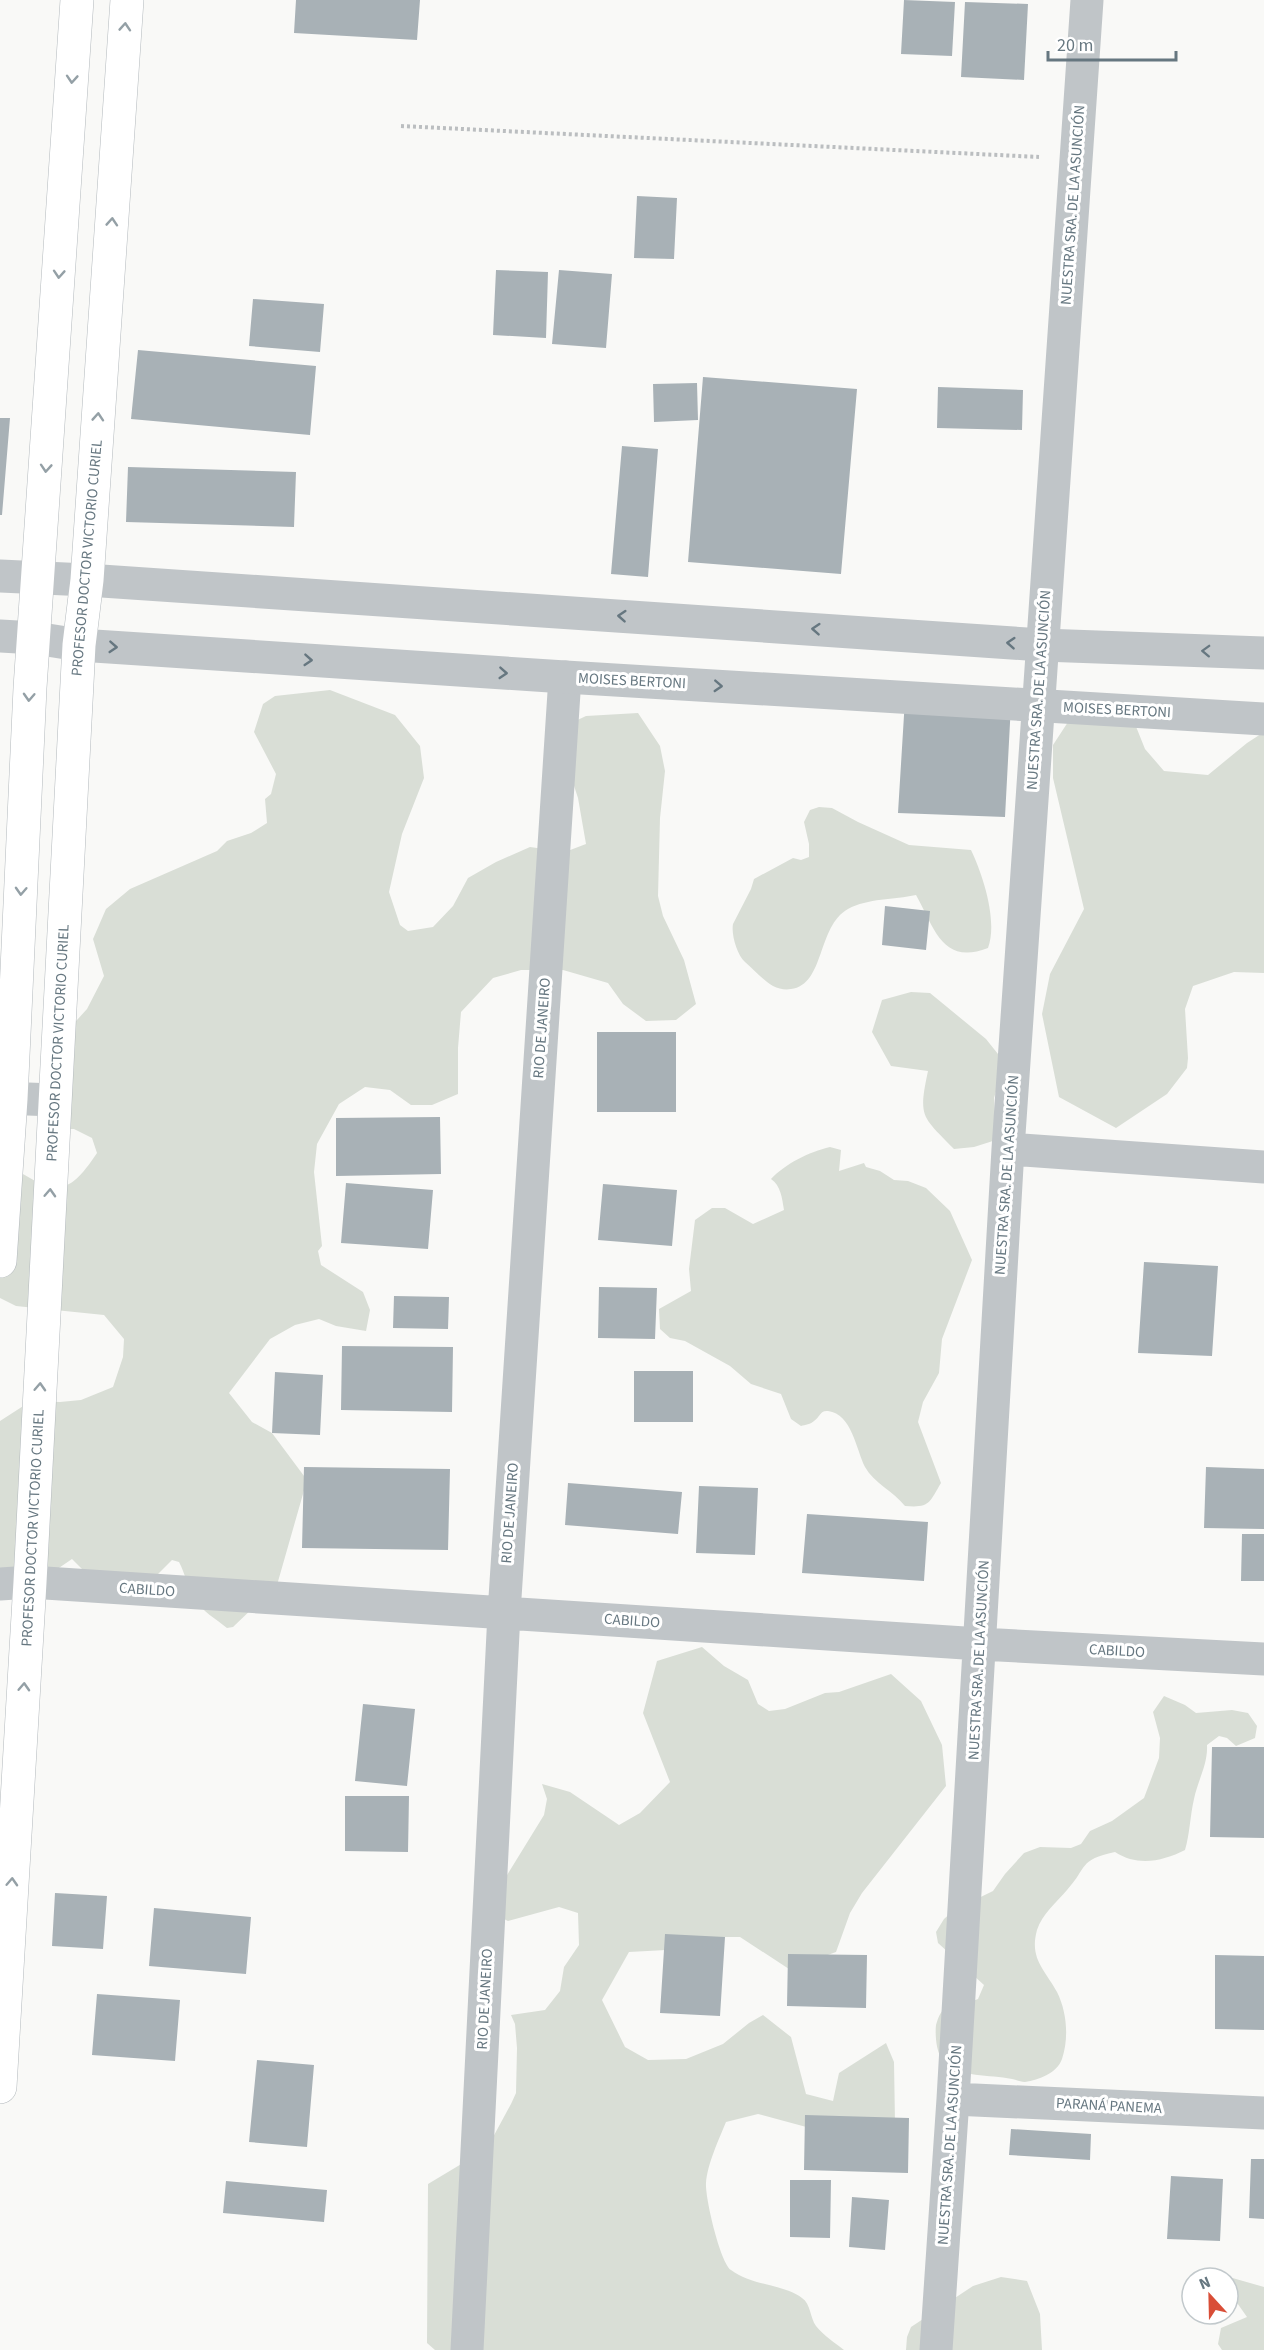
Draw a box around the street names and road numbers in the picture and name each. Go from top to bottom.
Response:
street label: NUESTRA SRA. DE LA ASUNCIÓN [1056,104,1090,306]
street label: PROFESOR DOCTOR VICTORIO CURIEL [66,439,108,677]
street label: NUESTRA SRA. DE LA ASUNCIÓN [1022,589,1056,791]
street label: MOISES BERTONI [577,668,687,694]
street label: MOISES BERTONI [1062,697,1172,723]
street label: PROFESOR DOCTOR VICTORIO CURIEL [41,924,75,1162]
street label: RIO DE JANEIRO [528,977,556,1079]
street label: NUESTRA SRA. DE LA ASUNCIÓN [990,1074,1024,1276]
street label: PROFESOR DOCTOR VICTORIO CURIEL [16,1409,50,1647]
street label: RIO DE JANEIRO [496,1462,524,1564]
street label: NUESTRA SRA. DE LA ASUNCIÓN [963,1559,995,1761]
street label: CABILDO [118,1578,176,1602]
street label: CABILDO [603,1609,661,1633]
street label: CABILDO [1089,1639,1146,1663]
street label: RIO DE JANEIRO [472,1948,498,2050]
street label: NUESTRA SRA. DE LA ASUNCIÓN [933,2044,967,2246]
street label: PARANÁ PANEMA [1056,2093,1163,2119]

